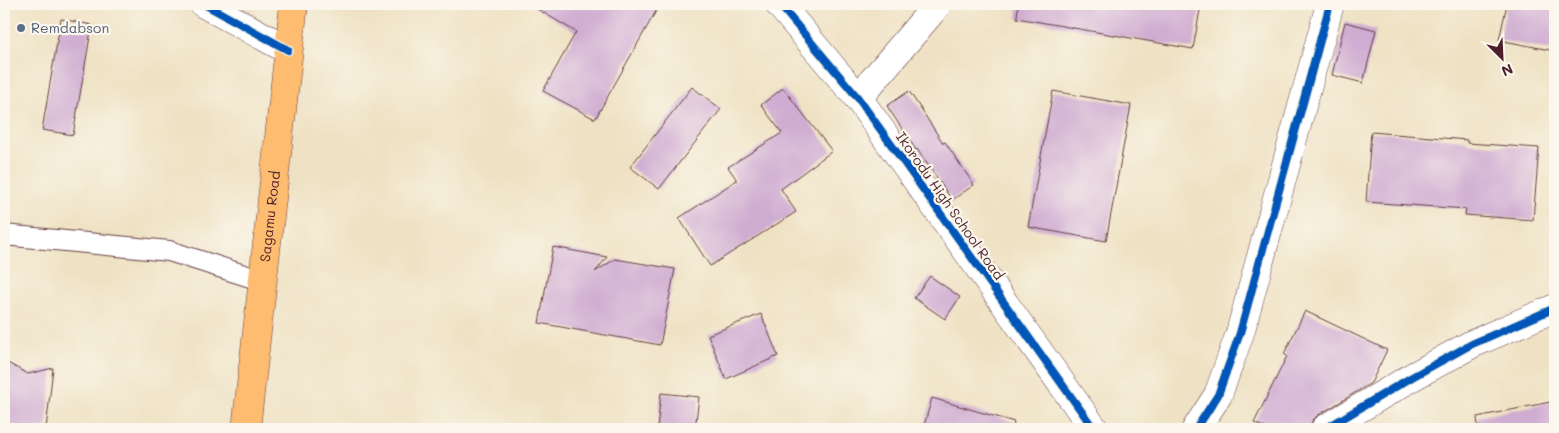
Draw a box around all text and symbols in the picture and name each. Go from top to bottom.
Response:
place label: Remdabson [31,18,109,37]
marker: Remdabson [15,22,27,34]
north arrow [1476,32,1526,82]
text: N [1499,59,1516,81]
street label: Ikorodu High School Road [892,128,1009,284]
street label: Sagamu Road [255,170,284,263]

